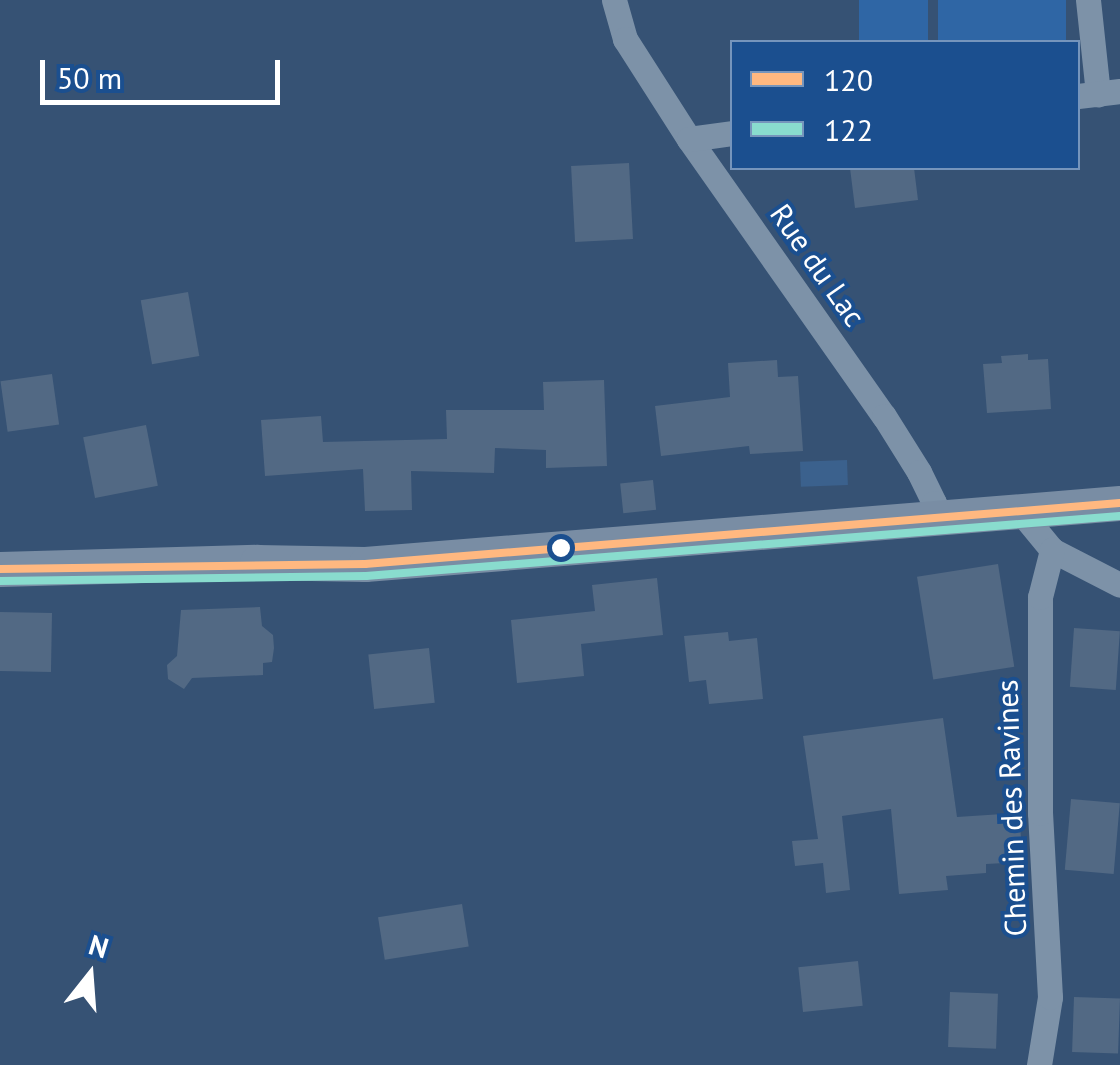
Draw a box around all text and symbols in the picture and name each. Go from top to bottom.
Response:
scale bar [45,40,285,102]
legend [730,40,1080,170]
text: 50 m [57,58,122,97]
text: 120 [824,60,873,99]
text: 122 [824,110,873,149]
street label: Rue du Lac [763,197,873,333]
unlabelled marker [551,538,571,558]
street label: Chemin des Ravines [989,679,1033,937]
north arrow [40,925,140,1025]
text: N [85,925,113,966]

